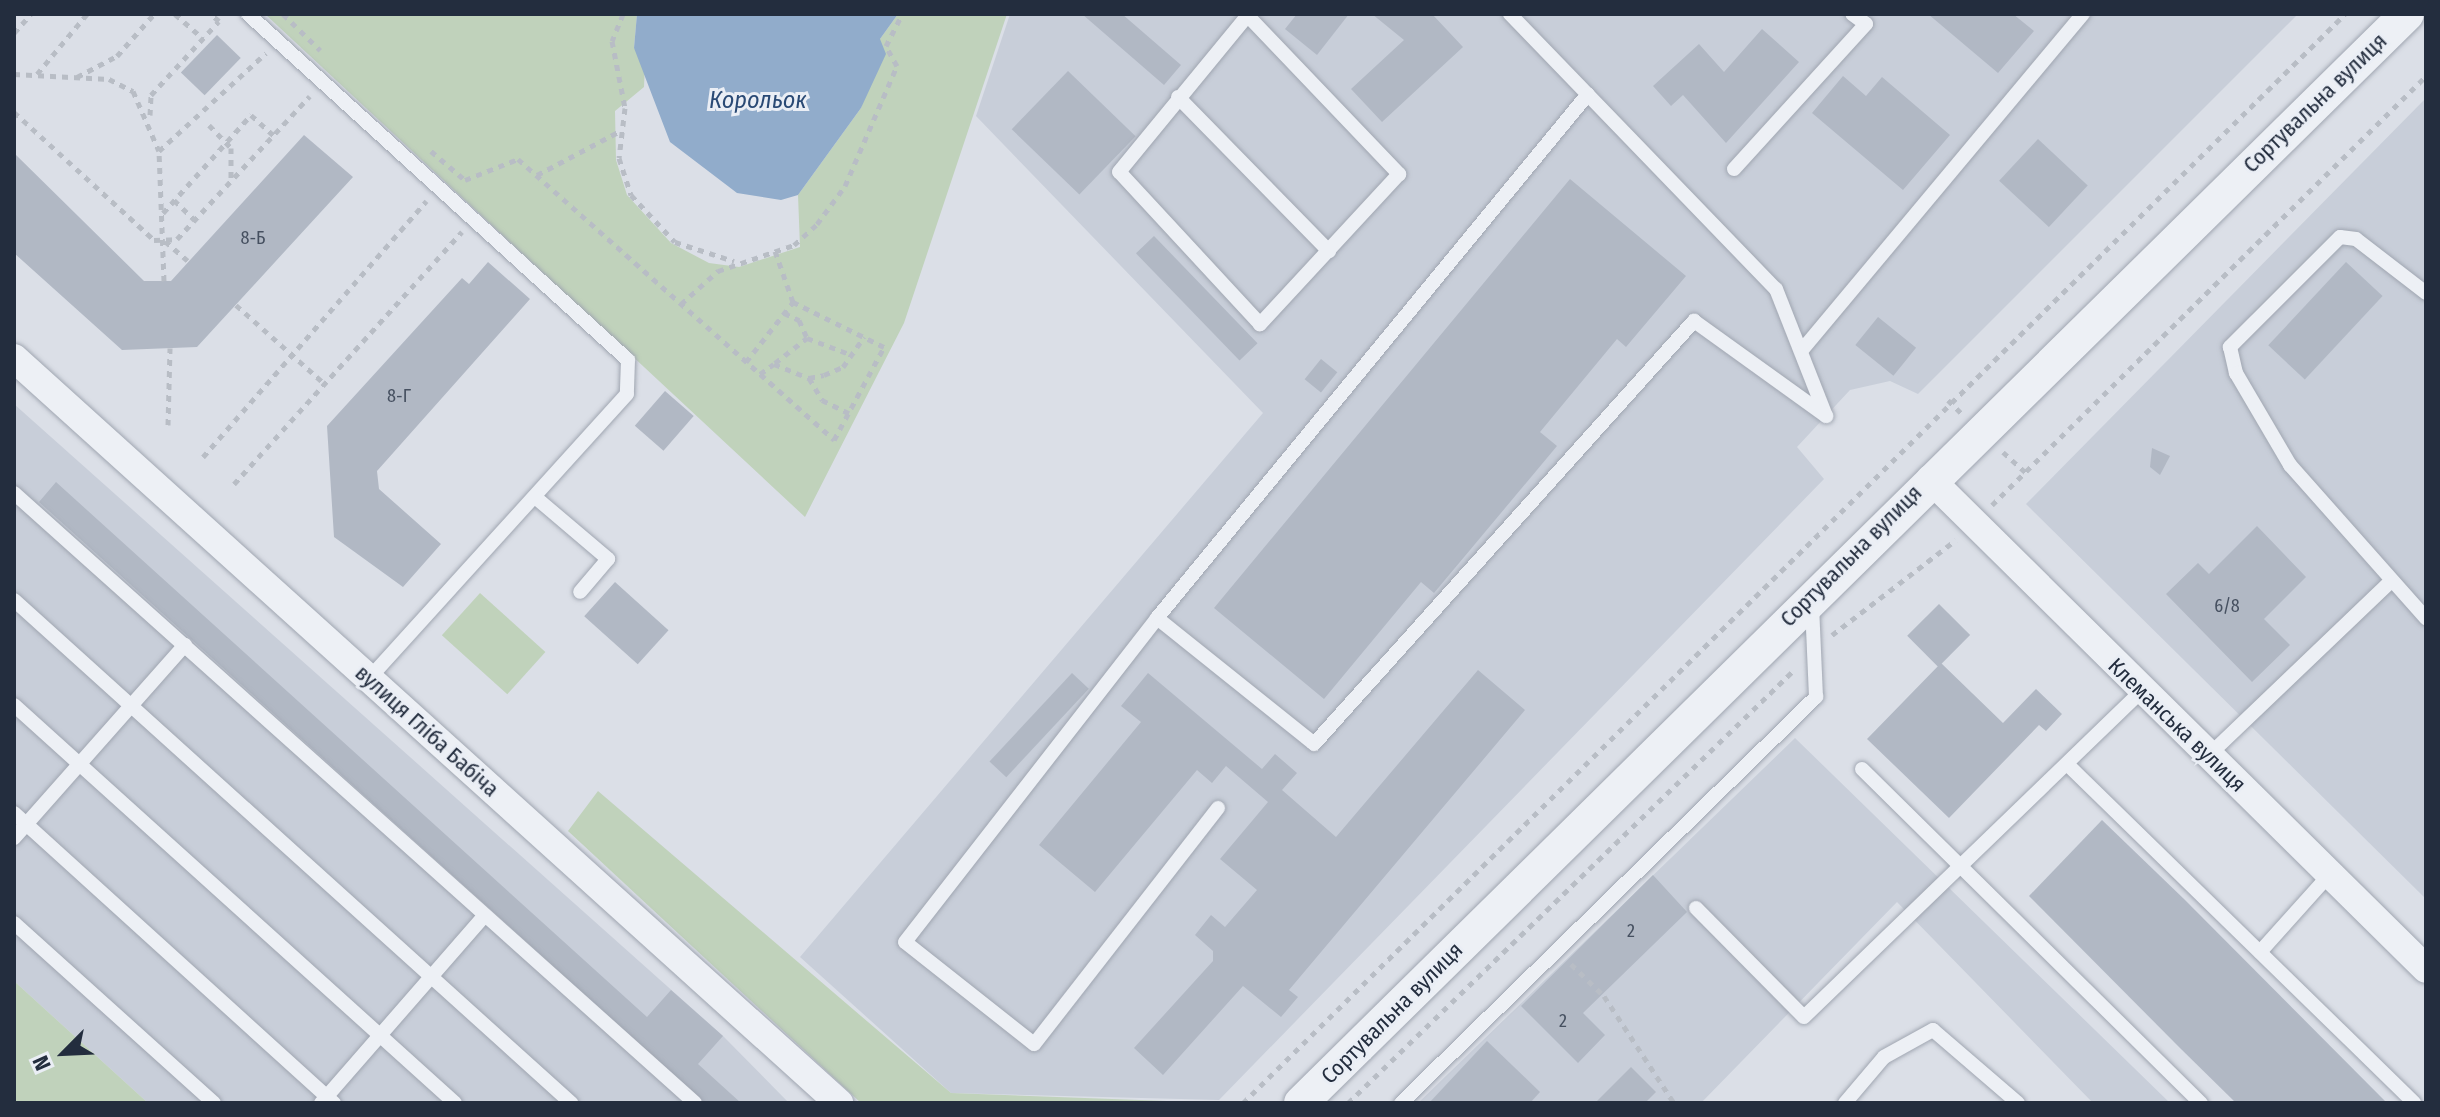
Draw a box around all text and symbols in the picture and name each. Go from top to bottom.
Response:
street label: Сортувальна вулиця [2238,28,2392,178]
water label: Корольок [709,87,807,115]
house number: 8-Б [240,227,266,249]
house number: 8-Г [387,385,411,407]
street label: Сортувальна вулиця [1775,480,1927,632]
house number: 6/8 [2214,595,2240,617]
street label: Клеманська вулиця [2103,653,2251,797]
street label: вулиця Гліба Бабіча [350,660,504,802]
house number: 2 [1627,920,1635,942]
street label: Сортувальна вулиця [1316,937,1468,1089]
house number: 2 [1559,1010,1567,1032]
north arrow [24,1013,104,1093]
text: N [27,1051,57,1074]

